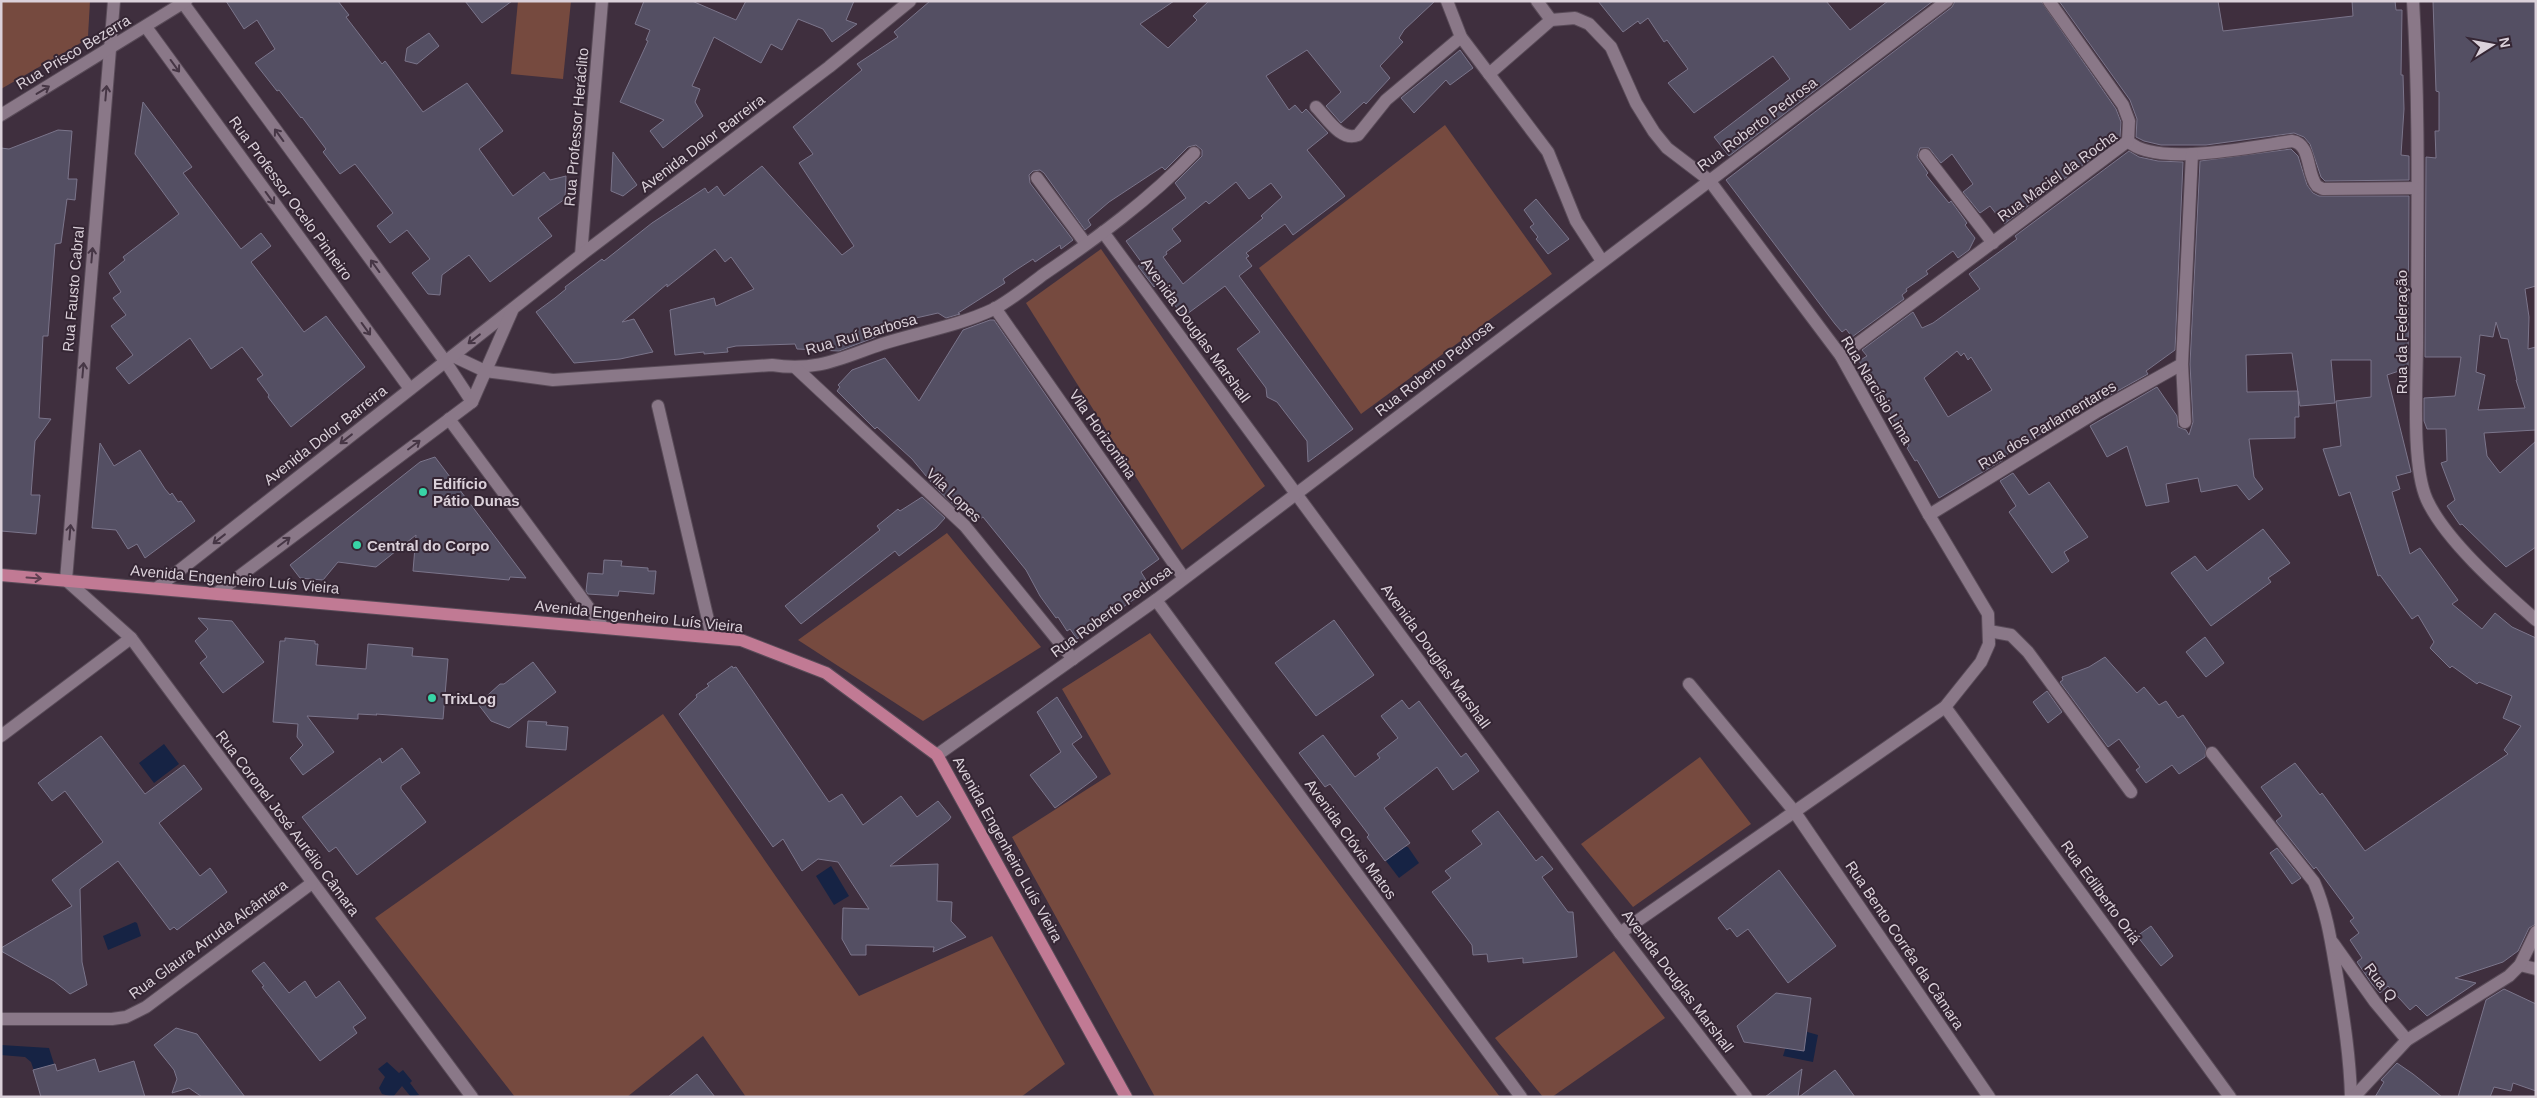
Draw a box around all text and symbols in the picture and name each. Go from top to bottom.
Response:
street label: Rua Prisco Bezerra [13,11,134,93]
north arrow [2467,20,2517,70]
text: N [2496,36,2514,49]
street label: Rua Professor Heráclito [561,47,591,207]
one-way arrow [169,59,180,72]
street label: Rua Roberto Pedrosa [1694,73,1821,174]
one-way arrow [35,84,49,94]
one-way arrow [101,86,110,102]
street label: Avenida Dolor Barreira [636,90,768,195]
street label: Rua Professor Ocelo Pinheiro [226,113,356,283]
street label: Rua Maciel da Rocha [1994,127,2121,225]
one-way arrow [274,128,284,142]
one-way arrow [265,191,276,204]
street label: Rua Fausto Cabral [59,226,87,352]
one-way arrow [88,247,97,263]
street label: Avenida Douglas Marshall [1138,255,1254,405]
one-way arrow [370,259,380,273]
street label: Rua da Federação [2393,270,2410,394]
street label: Rua Ruí Barbosa [803,310,919,358]
street label: Rua Roberto Pedrosa [1372,316,1497,419]
one-way arrow [361,322,371,336]
street label: Rua Narcísio Lima [1838,333,1916,448]
one-way arrow [467,334,481,344]
one-way arrow [78,362,88,378]
street label: Rua dos Parlamentares [1975,377,2119,473]
street label: Avenida Dolor Barreira [260,381,390,488]
street label: Vila Horizontina [1066,386,1140,482]
one-way arrow [339,434,353,444]
one-way arrow [407,440,421,450]
street label: Vila Lopes [923,465,985,525]
place label: Edifício Pátio Dunas [433,475,520,509]
marker: Edifício Pátio Dunas [417,486,429,498]
one-way arrow [65,524,74,540]
one-way arrow [212,534,225,545]
one-way arrow [277,537,290,548]
place label: Central do Corpo [367,537,490,554]
marker: Central do Corpo [351,539,363,551]
street label: Avenida Engenheiro Luís Vieira [130,561,341,597]
street label: Rua Roberto Pedrosa [1047,561,1175,661]
one-way arrow [25,573,41,582]
street label: Avenida Douglas Marshall [1378,581,1494,731]
street label: Avenida Engenheiro Luís Vieira [534,597,745,635]
place label: TrixLog [442,690,496,707]
marker: TrixLog [426,692,438,704]
street label: Rua Coronel José Aurélio Câmara [213,727,364,920]
street label: Avenida Engenheiro Luís Vieira [950,753,1067,945]
street label: Avenida Clóvis Matos [1302,776,1400,902]
street label: Rua Edilberto Oriá [2058,837,2145,947]
street label: Rua Bento Corrêa da Câmara [1842,858,1968,1033]
street label: Rua Glaura Arruda Alcântara [125,875,291,1002]
street label: Avenida Douglas Marshall [1619,906,1737,1056]
street label: Rua Q [2361,960,2401,1004]

